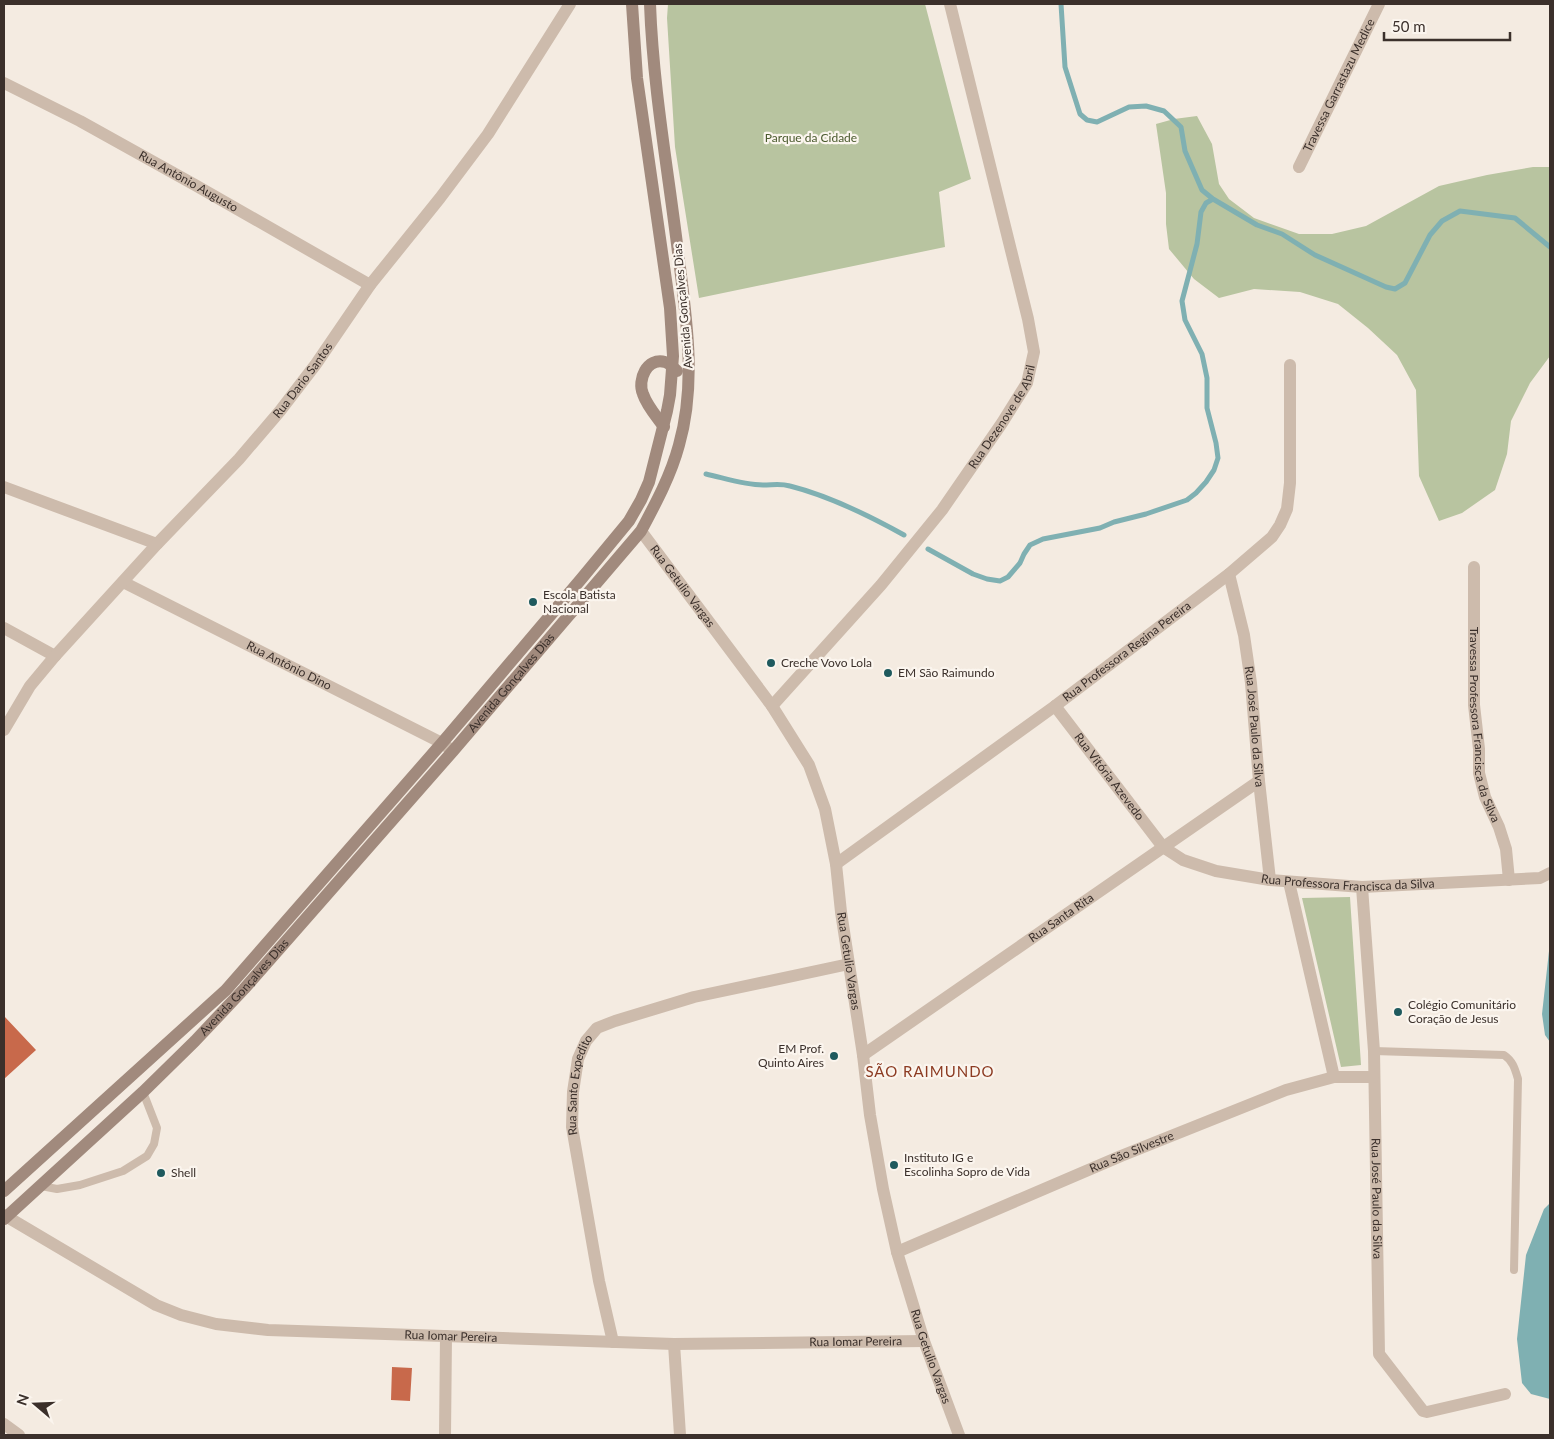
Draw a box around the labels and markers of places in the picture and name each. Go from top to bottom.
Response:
place label: Escola Batista Nacional [543,587,616,616]
marker: Escola Batista Nacional [527,596,539,608]
place label: Creche Vovo Lola [781,655,872,670]
marker: Creche Vovo Lola [765,657,777,669]
place label: EM São Raimundo [898,665,995,680]
marker: EM São Raimundo [882,667,894,679]
place label: Colégio Comunitário Coração de Jesus [1408,997,1516,1026]
marker: Colégio Comunitário Coração de Jesus [1392,1006,1404,1018]
place label: EM Prof. Quinto Aires [758,1041,824,1070]
marker: EM Prof. Quinto Aires [828,1050,840,1062]
place label: Instituto IG e Escolinha Sopro de Vida [904,1150,1030,1179]
marker: Instituto IG e Escolinha Sopro de Vida [888,1159,900,1171]
place label: Shell [171,1165,196,1180]
marker: Shell [155,1167,167,1179]

